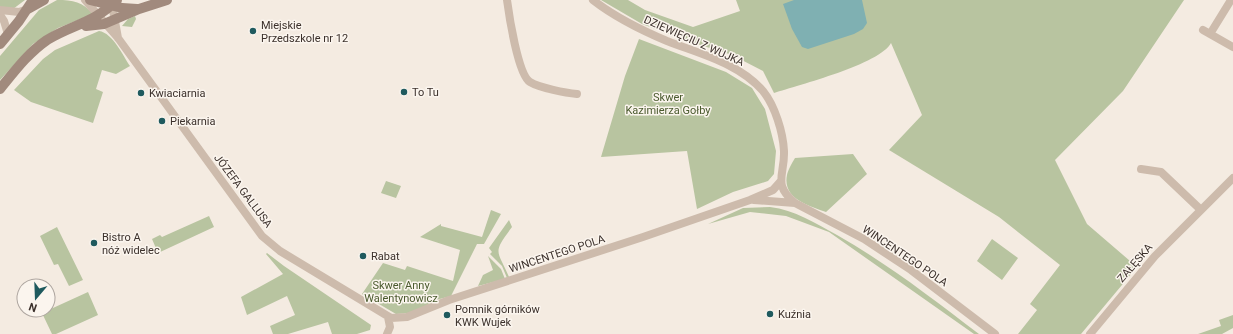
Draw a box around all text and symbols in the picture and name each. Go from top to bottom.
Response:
street label: DZIEWIĘCIU Z WUJKA [642,13,747,69]
place label: Miejskie Przedszkole nr 12 [261,19,348,45]
marker: Miejskie Przedszkole nr 12 [248,26,258,36]
place label: To Tu [412,86,439,99]
place label: Kwiaciarnia [149,87,205,100]
marker: To Tu [399,87,409,97]
marker: Kwiaciarnia [136,88,146,98]
park label: Skwer Kazimierza Gołby [625,91,711,117]
place label: Piekarnia [170,115,215,128]
marker: Piekarnia [157,116,167,126]
street label: JÓZEFA GALLUSA [211,152,275,231]
street label: WINCENTEGO POLA [860,223,951,290]
place label: Bistro A nóż widelec [102,231,160,257]
street label: WINCENTEGO POLA [507,232,607,276]
marker: Bistro A nóż widelec [89,238,99,248]
street label: ZAŁĘSKA [1115,241,1156,285]
place label: Rabat [371,250,400,263]
marker: Rabat [358,251,368,261]
north arrow [16,278,56,318]
park label: Skwer Anny Walentynowicz [364,279,438,305]
text: N [27,299,39,314]
place label: Pomnik górników KWK Wujek [455,303,541,329]
place label: Kuźnia [778,308,811,321]
marker: Kuźnia [765,309,775,319]
marker: Pomnik górników KWK Wujek [442,310,452,320]

